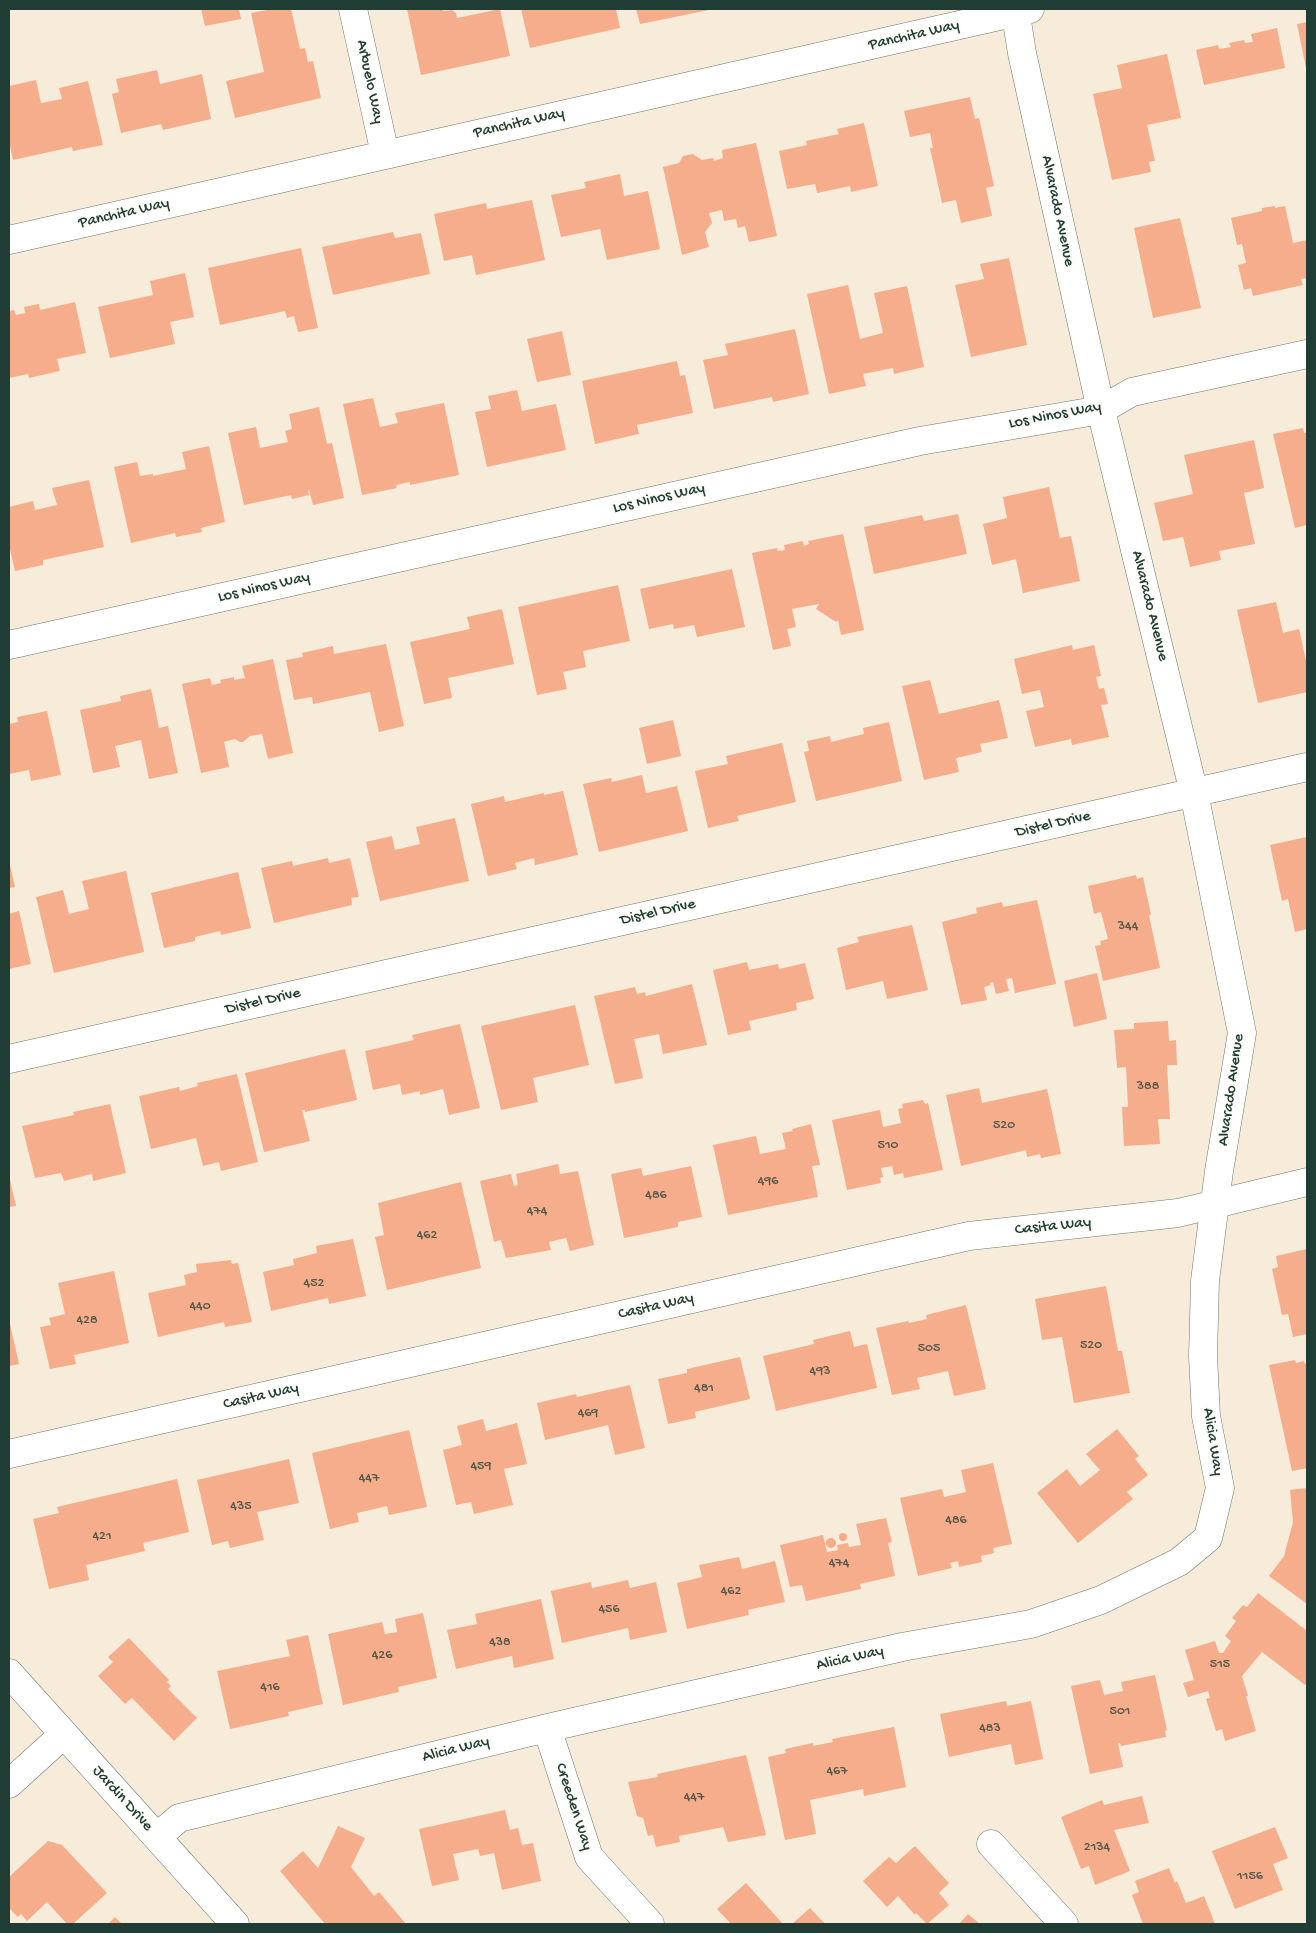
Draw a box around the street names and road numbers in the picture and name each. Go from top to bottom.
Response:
street label: Panchita Way [867,16,961,56]
street label: Arbuelo Way [351,38,387,126]
street label: Panchita Way [472,104,566,144]
street label: Alvarado Avenue [1036,154,1078,268]
street label: Panchita Way [77,194,171,234]
street label: Los Ninos Way [1007,398,1103,434]
street label: Los Ninos Way [611,479,707,519]
street label: Alvarado Avenue [1126,549,1172,663]
street label: Los Ninos Way [216,568,312,608]
street label: Distel Drive [1013,807,1093,843]
street label: Distel Drive [618,895,698,931]
street label: Distel Drive [223,984,303,1020]
street label: Alvarado Avenue [1215,1033,1249,1147]
street label: Casita Way [1014,1213,1092,1241]
street label: Casita Way [617,1289,695,1325]
street label: Casita Way [222,1379,300,1415]
street label: Alicia Way [1197,1407,1227,1477]
street label: Alicia Way [815,1642,885,1676]
street label: Alicia Way [421,1732,491,1768]
street label: Creeden Way [550,1761,596,1853]
street label: Jardin Drive [87,1762,157,1836]

